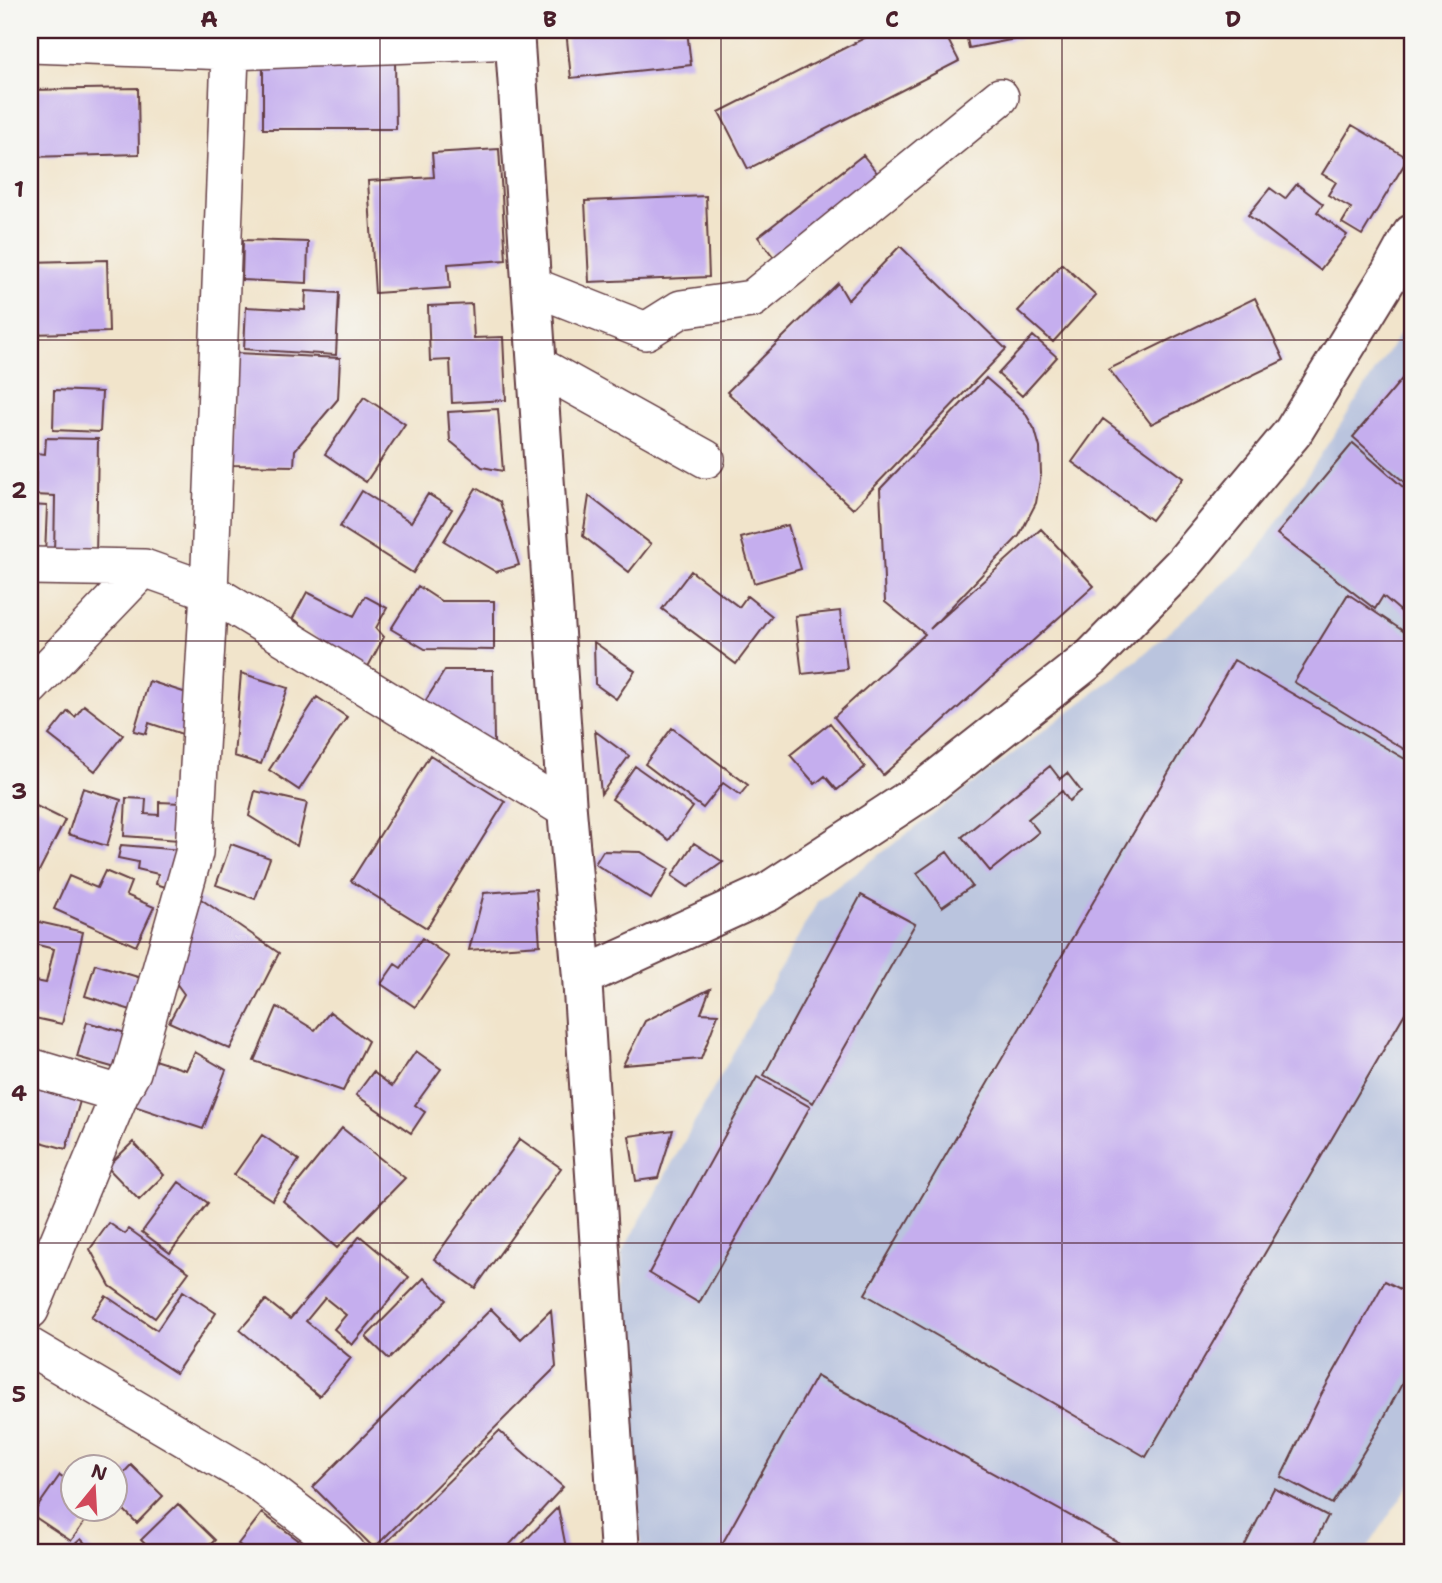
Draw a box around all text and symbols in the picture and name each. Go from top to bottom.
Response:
text: A [200,4,218,34]
text: B [543,4,557,34]
text: C [885,4,899,34]
text: D [1225,4,1241,34]
text: 1 [14,174,24,204]
text: 2 [11,475,27,505]
text: 3 [11,776,27,806]
text: 4 [11,1078,27,1108]
text: 5 [12,1379,26,1409]
north arrow [60,1454,130,1524]
text: N [88,1458,110,1487]

